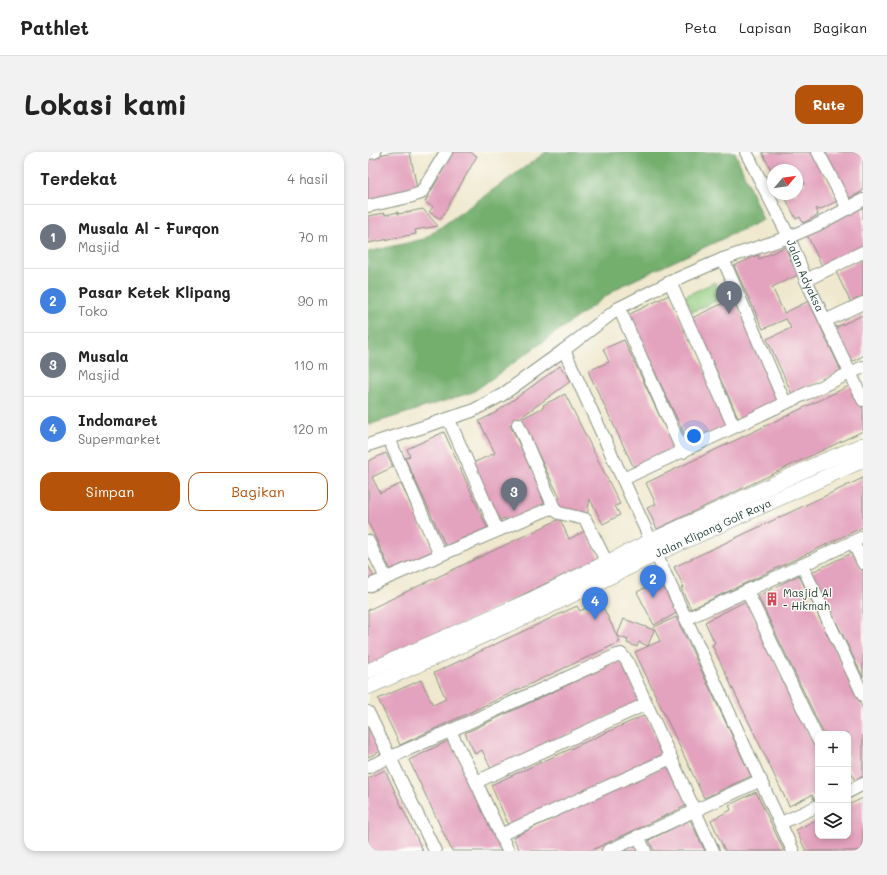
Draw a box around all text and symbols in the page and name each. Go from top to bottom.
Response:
text: Pathlet [20,15,89,40]
text: Peta [685,18,717,37]
text: Lapisan [739,18,791,37]
text: Bagikan [813,18,867,37]
button: Rute [795,85,863,124]
text: Lokasi kami [24,86,187,122]
north arrow [767,164,803,200]
text: Terdekat [40,167,117,189]
text: 4 hasil [287,170,328,187]
text: Musala Al - Furqon [78,218,219,238]
text: 1 [50,228,56,245]
text: 70 m [298,228,328,245]
street label: Jalan Adyaksa [784,237,828,314]
text: Masjid [78,238,119,255]
pin: 1 [716,281,742,314]
text: Pasar Ketek Klipang [78,282,231,302]
text: 2 [49,292,57,309]
text: 90 m [298,292,328,309]
text: Toko [78,302,108,319]
text: Musala [78,346,129,366]
text: 3 [49,356,57,373]
text: 110 m [294,356,328,373]
text: Masjid [78,366,119,383]
text: Indomaret [78,410,157,430]
text: 4 [49,420,57,437]
text: 120 m [292,420,328,437]
your location [684,426,704,446]
text: Supermarket [78,430,161,447]
button: Simpan [40,472,180,511]
button: Bagikan [188,472,328,511]
pin: 3 [501,478,527,511]
street label: Jalan Klipang Golf Raya [652,495,774,561]
pin: 2 [640,565,666,598]
place label: Masjid Al - Hikmah [783,585,832,613]
pin: 4 [582,587,608,620]
building icon: Masjid Al - Hikmah [764,591,780,607]
map controls [815,731,851,839]
button: + [815,731,851,767]
button: − [815,767,851,803]
button: layers [815,803,851,839]

